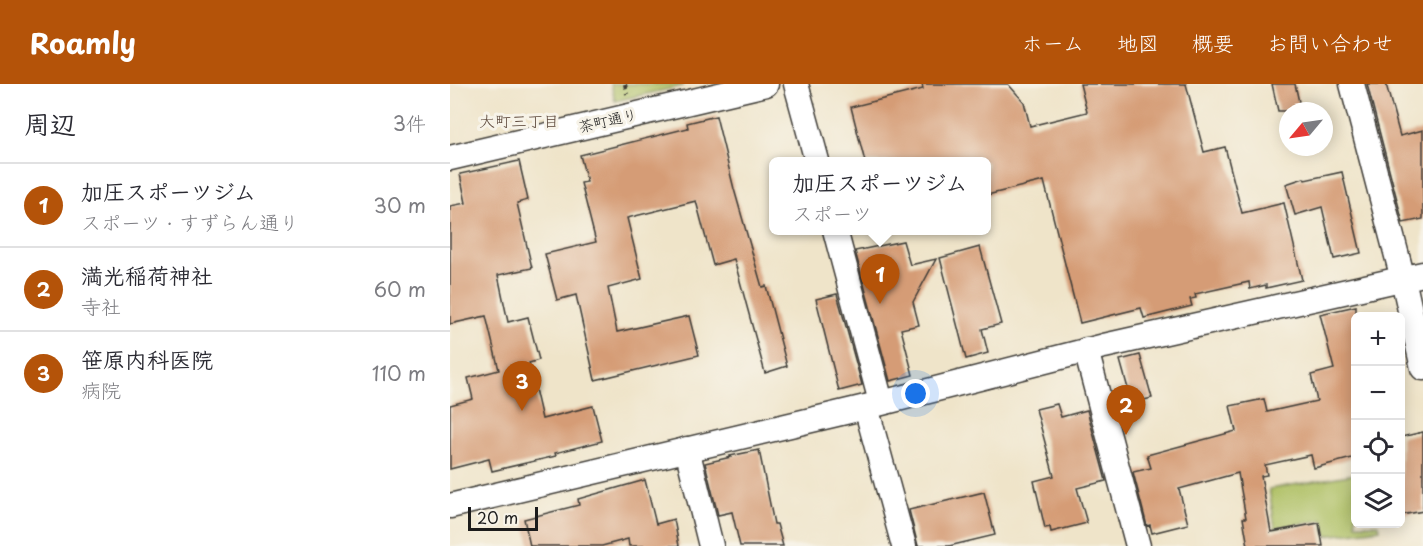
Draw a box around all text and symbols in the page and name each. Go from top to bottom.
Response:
text: Roamly [30,21,136,64]
text: ホーム [1022,26,1084,58]
text: 地図 [1117,26,1159,58]
text: 概要 [1192,26,1234,58]
text: お問い合わせ [1267,26,1393,58]
street label: 茶町通り [576,102,639,137]
north arrow [1279,102,1333,156]
text: 周辺 [24,104,76,143]
text: 3件 [393,108,426,138]
district label: 大町三丁目 [479,108,559,132]
popup [769,157,991,235]
text: 加圧スポーツジム [792,165,968,198]
text: 加圧スポーツジム [81,174,256,207]
text: 1 [39,190,48,220]
text: 30 m [373,190,426,220]
text: スポーツ [792,198,872,228]
text: スポーツ · すずらん通り [81,207,299,237]
pin: 1 [860,254,900,304]
text: 満光稲荷神社 [81,258,213,291]
text: 2 [36,274,51,304]
text: 60 m [374,274,426,304]
text: 寺社 [81,291,121,321]
map controls [1351,312,1405,528]
button: + [1351,312,1405,366]
text: 笹原内科医院 [81,342,213,375]
text: 3 [37,358,50,388]
text: 110 m [372,358,426,388]
pin: 3 [502,362,542,411]
button: − [1351,366,1405,420]
text: 病院 [81,375,121,405]
your location [901,379,930,408]
pin: 2 [1106,386,1146,435]
button: locate [1351,420,1405,474]
button: layers [1351,474,1405,528]
scale bar [468,504,538,532]
text: 20 m [477,505,518,529]

